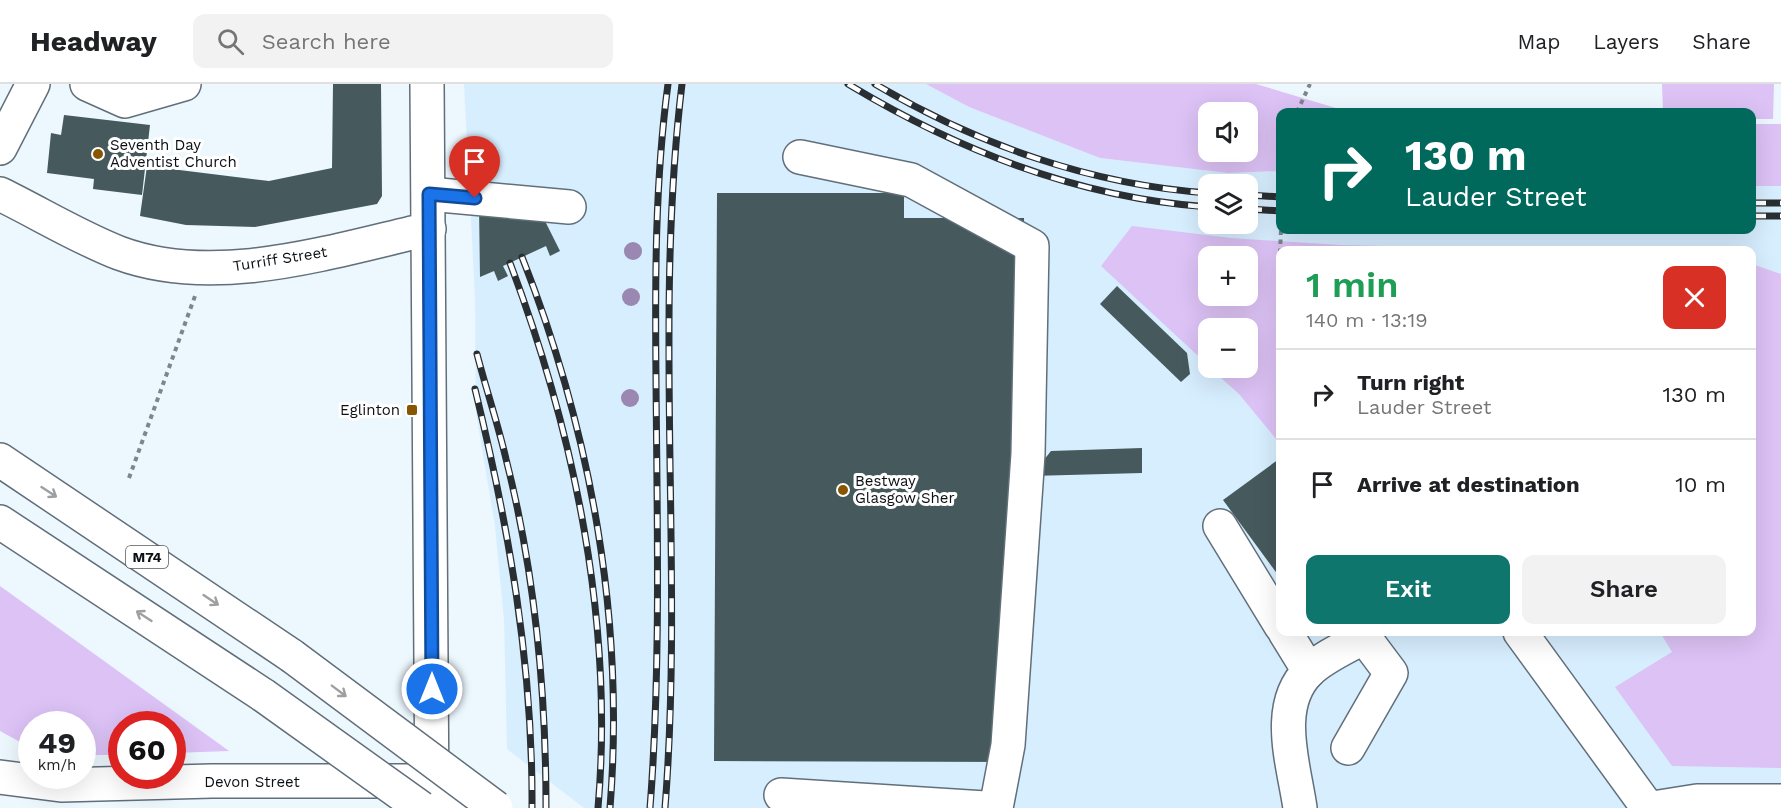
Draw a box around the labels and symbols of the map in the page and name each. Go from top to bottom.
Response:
place label: Seventh Day Adventist Church [110,136,237,171]
pin [449,136,500,198]
marker: Seventh Day Adventist Church [91,147,105,161]
street label: Turriff Street [232,243,329,275]
place label: Eglinton [340,401,400,419]
marker: Eglinton [405,403,419,417]
place label: Bestway Glasgow Sher [855,472,955,507]
marker: Bestway Glasgow Sher [836,483,850,497]
one-way arrow [40,486,57,498]
road number: M74 [126,546,168,568]
one-way arrow [202,594,219,606]
one-way arrow [135,610,152,623]
position arrow [400,657,464,721]
one-way arrow [331,684,347,697]
speed limit sign: 60 [108,711,186,789]
street label: Devon Street [204,773,301,791]

